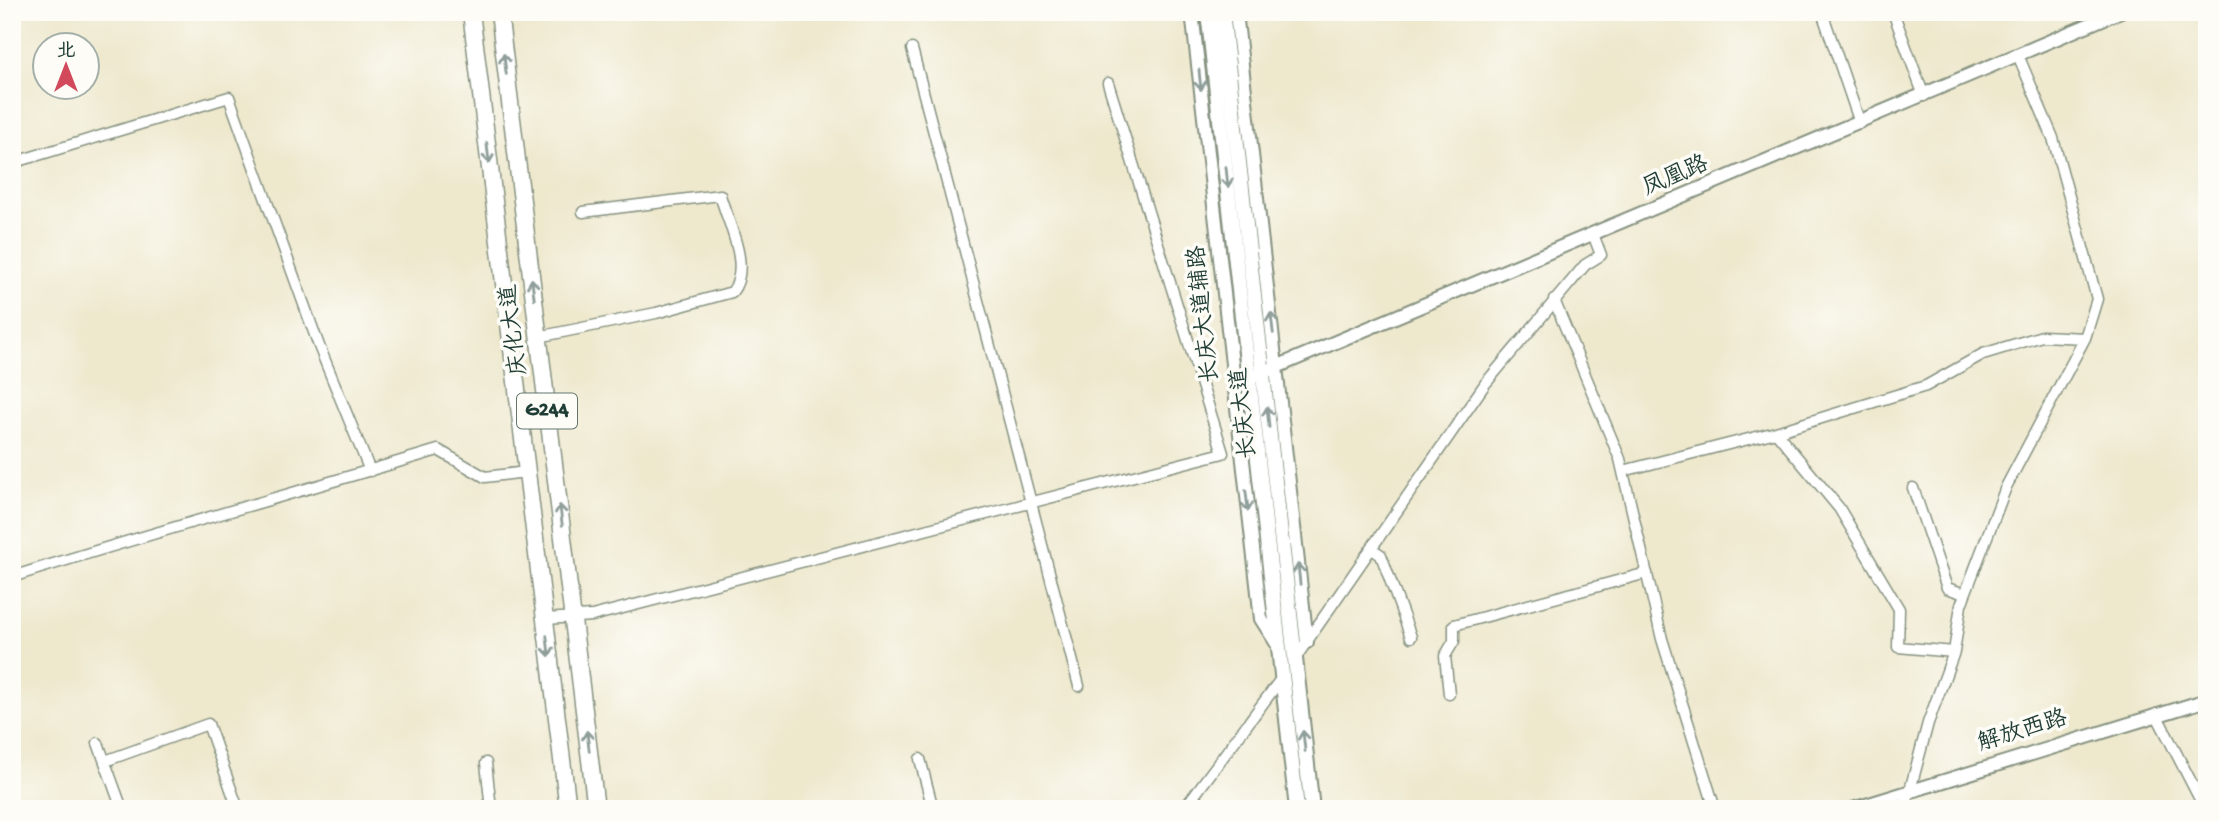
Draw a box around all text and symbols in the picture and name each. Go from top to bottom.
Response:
north arrow [32,32,102,102]
text: 北 [56,41,76,64]
one-way arrow [499,53,512,75]
one-way arrow [1193,68,1206,91]
one-way arrow [481,141,494,164]
street label: 凤凰路 [1639,150,1713,203]
one-way arrow [1220,166,1233,188]
street label: 长庆大道辅路 [1183,244,1226,384]
one-way arrow [526,279,539,301]
street label: 庆化大道 [495,283,534,377]
one-way arrow [1265,312,1278,335]
street label: 长庆大道 [1226,366,1263,460]
road number: G244 [517,394,577,428]
one-way arrow [1261,407,1274,429]
one-way arrow [1240,489,1253,512]
one-way arrow [554,504,567,527]
one-way arrow [1293,563,1306,586]
one-way arrow [541,635,554,657]
street label: 解放西路 [1975,705,2071,758]
one-way arrow [581,730,594,753]
one-way arrow [1297,730,1310,753]

